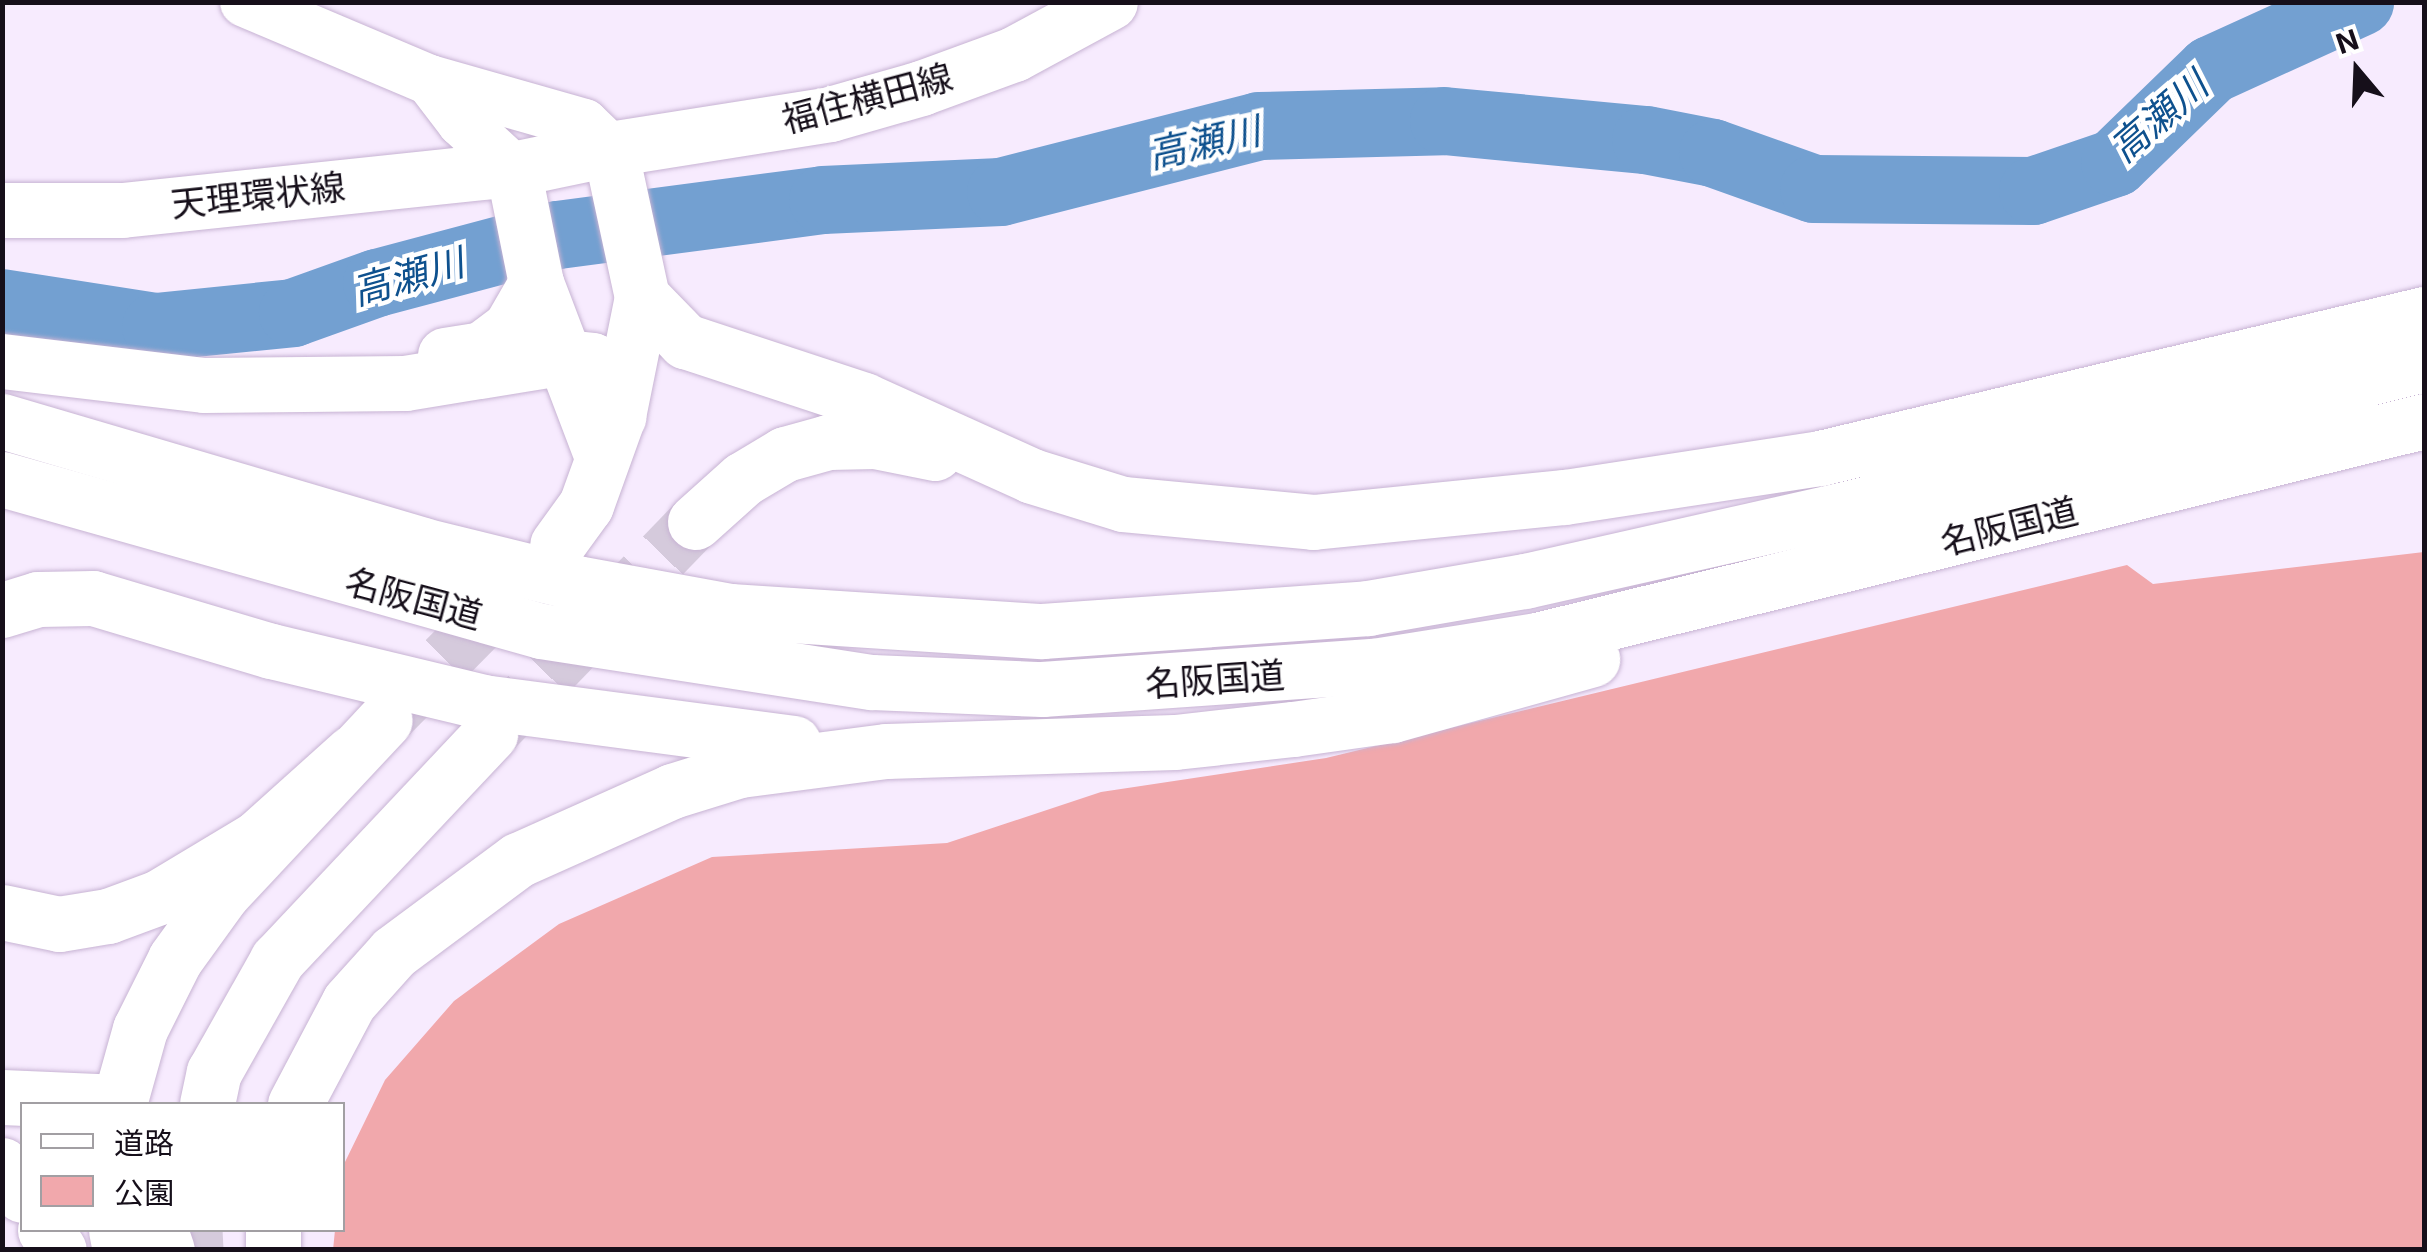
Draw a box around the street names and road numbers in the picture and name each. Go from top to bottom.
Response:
street label: 福住横田線 [777,55,957,141]
street label: 天理環状線 [169,165,347,225]
street label: 名阪国道 [1936,489,2082,563]
street label: 名阪国道 [341,560,487,636]
street label: 名阪国道 [1144,653,1286,705]

